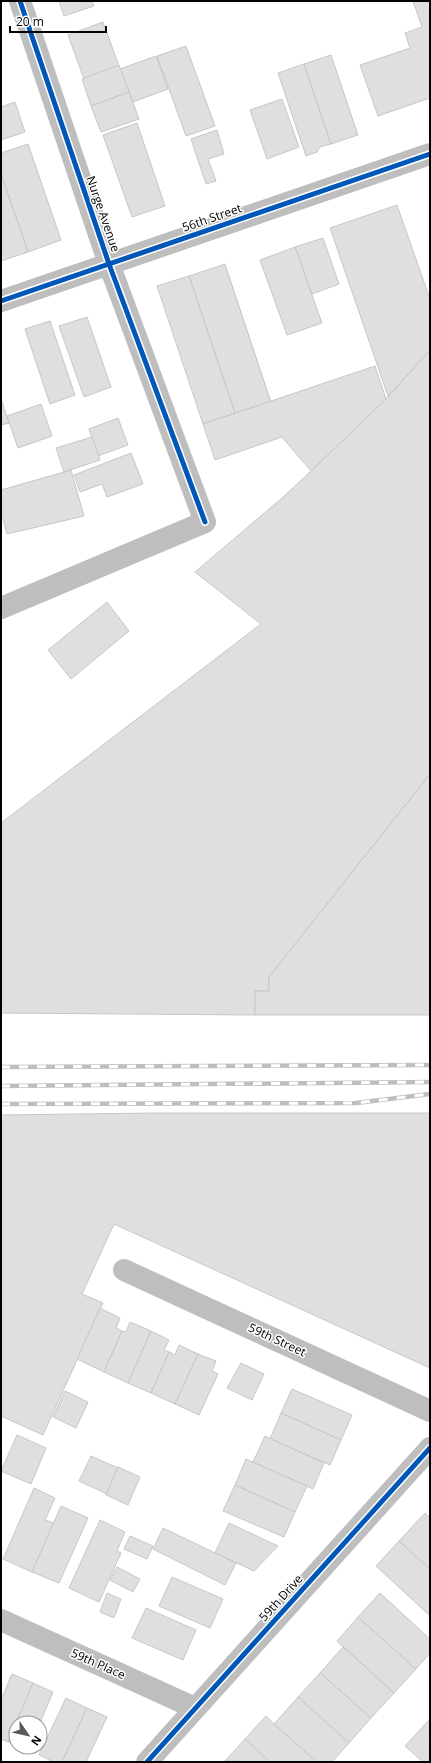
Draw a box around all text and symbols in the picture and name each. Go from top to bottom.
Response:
scale bar [10,8,106,34]
text: 20 m [16,13,44,30]
street label: Nurge Avenue [83,174,125,254]
street label: 56th Street [180,199,244,236]
street label: 59th Street [246,1319,309,1360]
street label: 59th Drive [255,1570,306,1625]
street label: 59th Place [68,1644,128,1683]
north arrow [8,1715,48,1755]
text: N [28,1733,45,1749]

